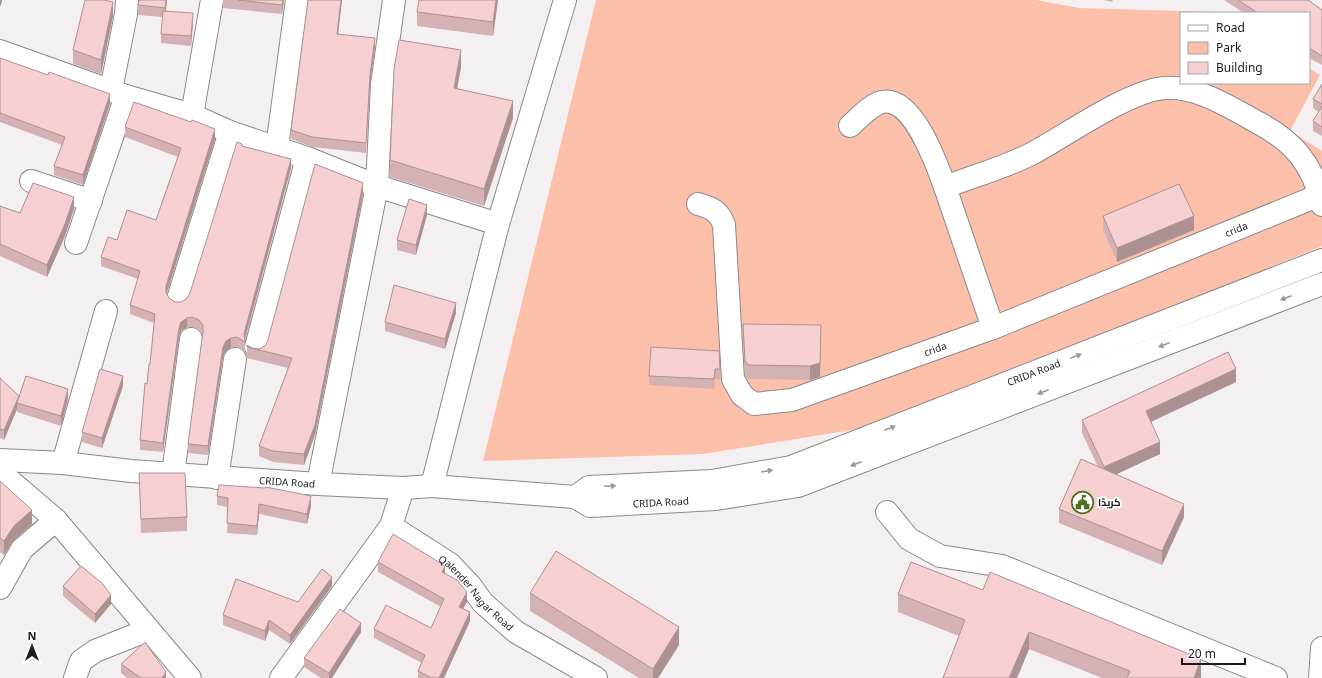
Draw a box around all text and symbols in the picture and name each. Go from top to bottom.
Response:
legend [1180,12,1310,84]
text: Road [1216,19,1245,36]
text: Park [1216,39,1242,56]
text: Building [1216,59,1263,76]
street label: crida [1223,218,1250,240]
one-way arrow [1279,296,1291,302]
street label: crida [922,338,948,359]
one-way arrow [1158,342,1170,348]
one-way arrow [1071,352,1083,358]
street label: CRIDA Road [1005,356,1062,389]
one-way arrow [1037,389,1049,395]
one-way arrow [884,425,896,431]
one-way arrow [850,461,862,467]
one-way arrow [761,468,774,474]
street label: CRIDA Road [259,473,316,491]
one-way arrow [604,483,617,489]
public building icon: کریڈا [1069,489,1095,515]
street label: CRIDA Road [632,494,689,511]
place label: کریڈا [1098,495,1121,509]
street label: Qalender Nagar Road [436,552,517,634]
north arrow [12,626,52,666]
text: N [28,628,36,643]
scale bar [1182,640,1245,666]
text: 20 m [1188,645,1216,662]

